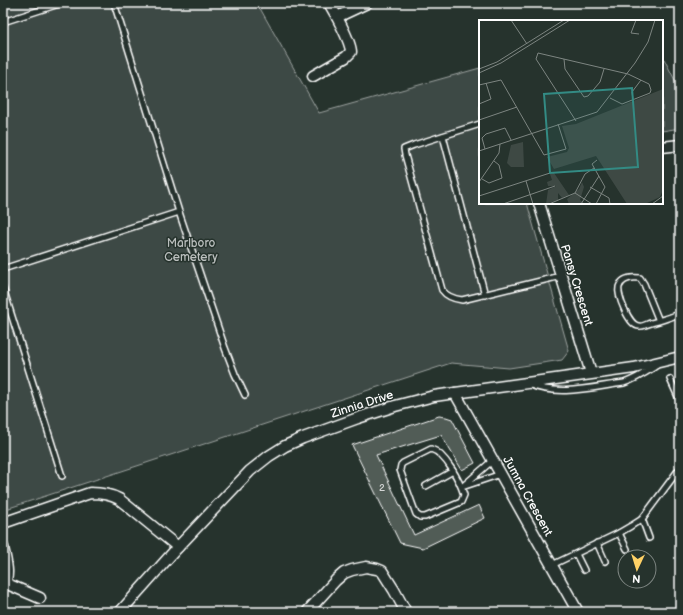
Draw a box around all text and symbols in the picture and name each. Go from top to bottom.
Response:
inset map [479,20,663,204]
park label: Marlboro Cemetery [164,236,218,265]
street label: Pansy Crescent [557,243,596,328]
street label: Zinnia Drive [328,387,395,422]
street label: Jumna Crescent [499,454,556,539]
house number: 2 [379,482,385,494]
north arrow [617,549,657,589]
text: N [632,572,641,585]

